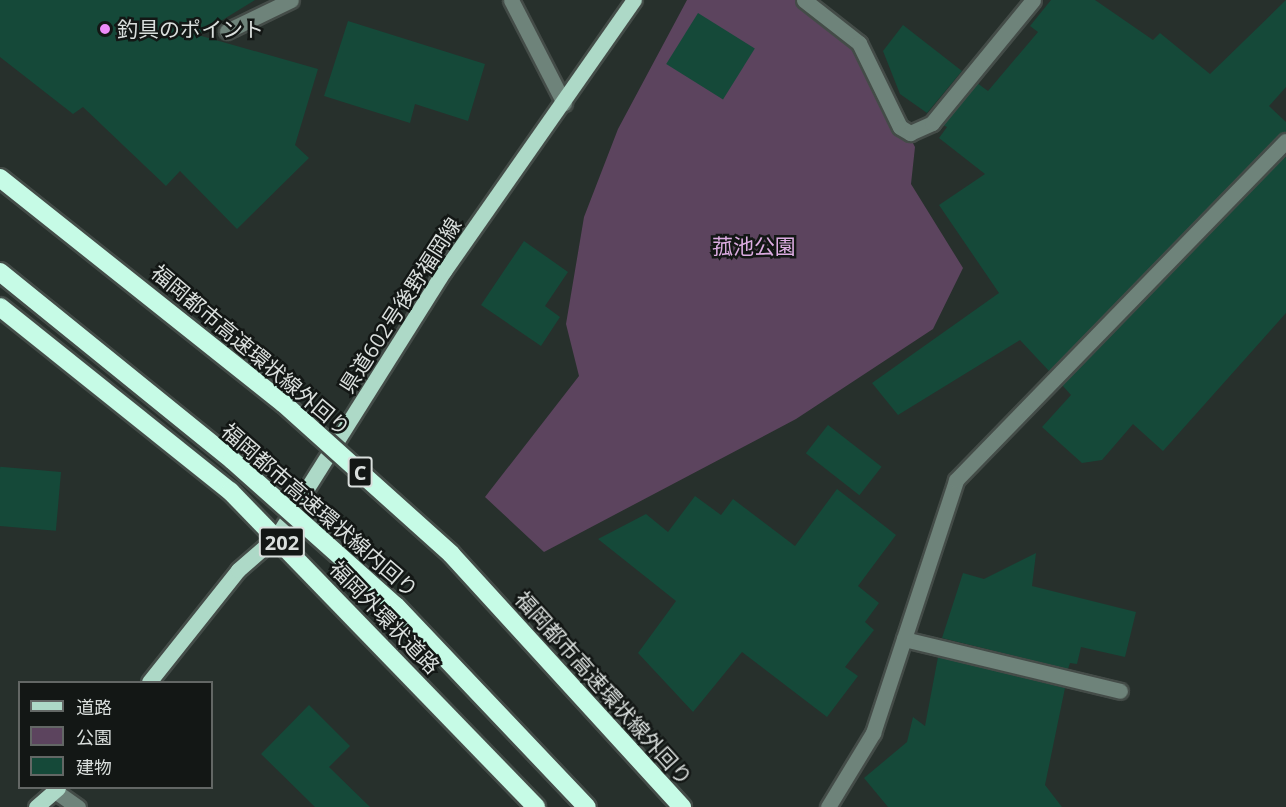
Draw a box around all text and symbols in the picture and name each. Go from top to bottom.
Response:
place label: 釣具のポイント [117,16,264,42]
marker: 釣具のポイント [98,22,112,36]
street label: 県道602号後野福岡線 [334,213,466,397]
park label: 菰池公園 [712,233,796,259]
street label: 福岡都市高速環状線外回り [146,259,356,441]
street label: 福岡都市高速環状線内回り [217,418,423,602]
road number: C [346,455,374,489]
road number: 202 [258,525,306,559]
street label: 福岡外環状道路 [325,555,445,679]
street label: 福岡都市高速環状線外回り [510,586,698,790]
legend [18,681,213,789]
text: 道路 [76,695,112,719]
text: 公園 [76,725,112,749]
text: 建物 [76,755,112,779]

